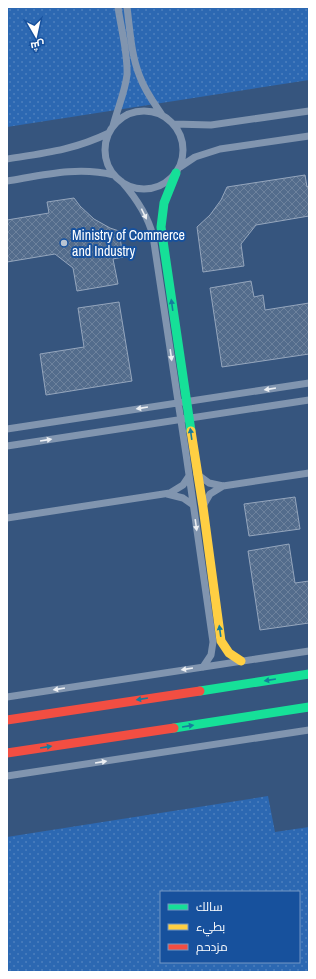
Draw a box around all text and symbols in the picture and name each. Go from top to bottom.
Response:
north arrow [16,16,56,56]
text: ش [29,38,46,54]
one-way arrow [141,208,147,220]
place label: Ministry of Commerce and Industry [72,226,185,260]
marker: Ministry of Commerce and Industry [59,238,69,248]
one-way arrow [169,299,175,311]
one-way arrow [168,349,174,361]
one-way arrow [264,386,277,392]
one-way arrow [136,405,148,411]
one-way arrow [188,427,194,440]
one-way arrow [39,437,52,443]
one-way arrow [193,519,199,531]
one-way arrow [217,625,223,637]
one-way arrow [181,666,193,672]
one-way arrow [264,677,277,683]
one-way arrow [53,686,65,692]
one-way arrow [136,696,148,702]
one-way arrow [182,722,194,728]
one-way arrow [39,744,52,750]
one-way arrow [95,759,107,765]
legend [160,891,300,963]
text: سالك [196,899,223,915]
text: بطيء [196,919,225,937]
text: مزدحم [196,939,228,955]

